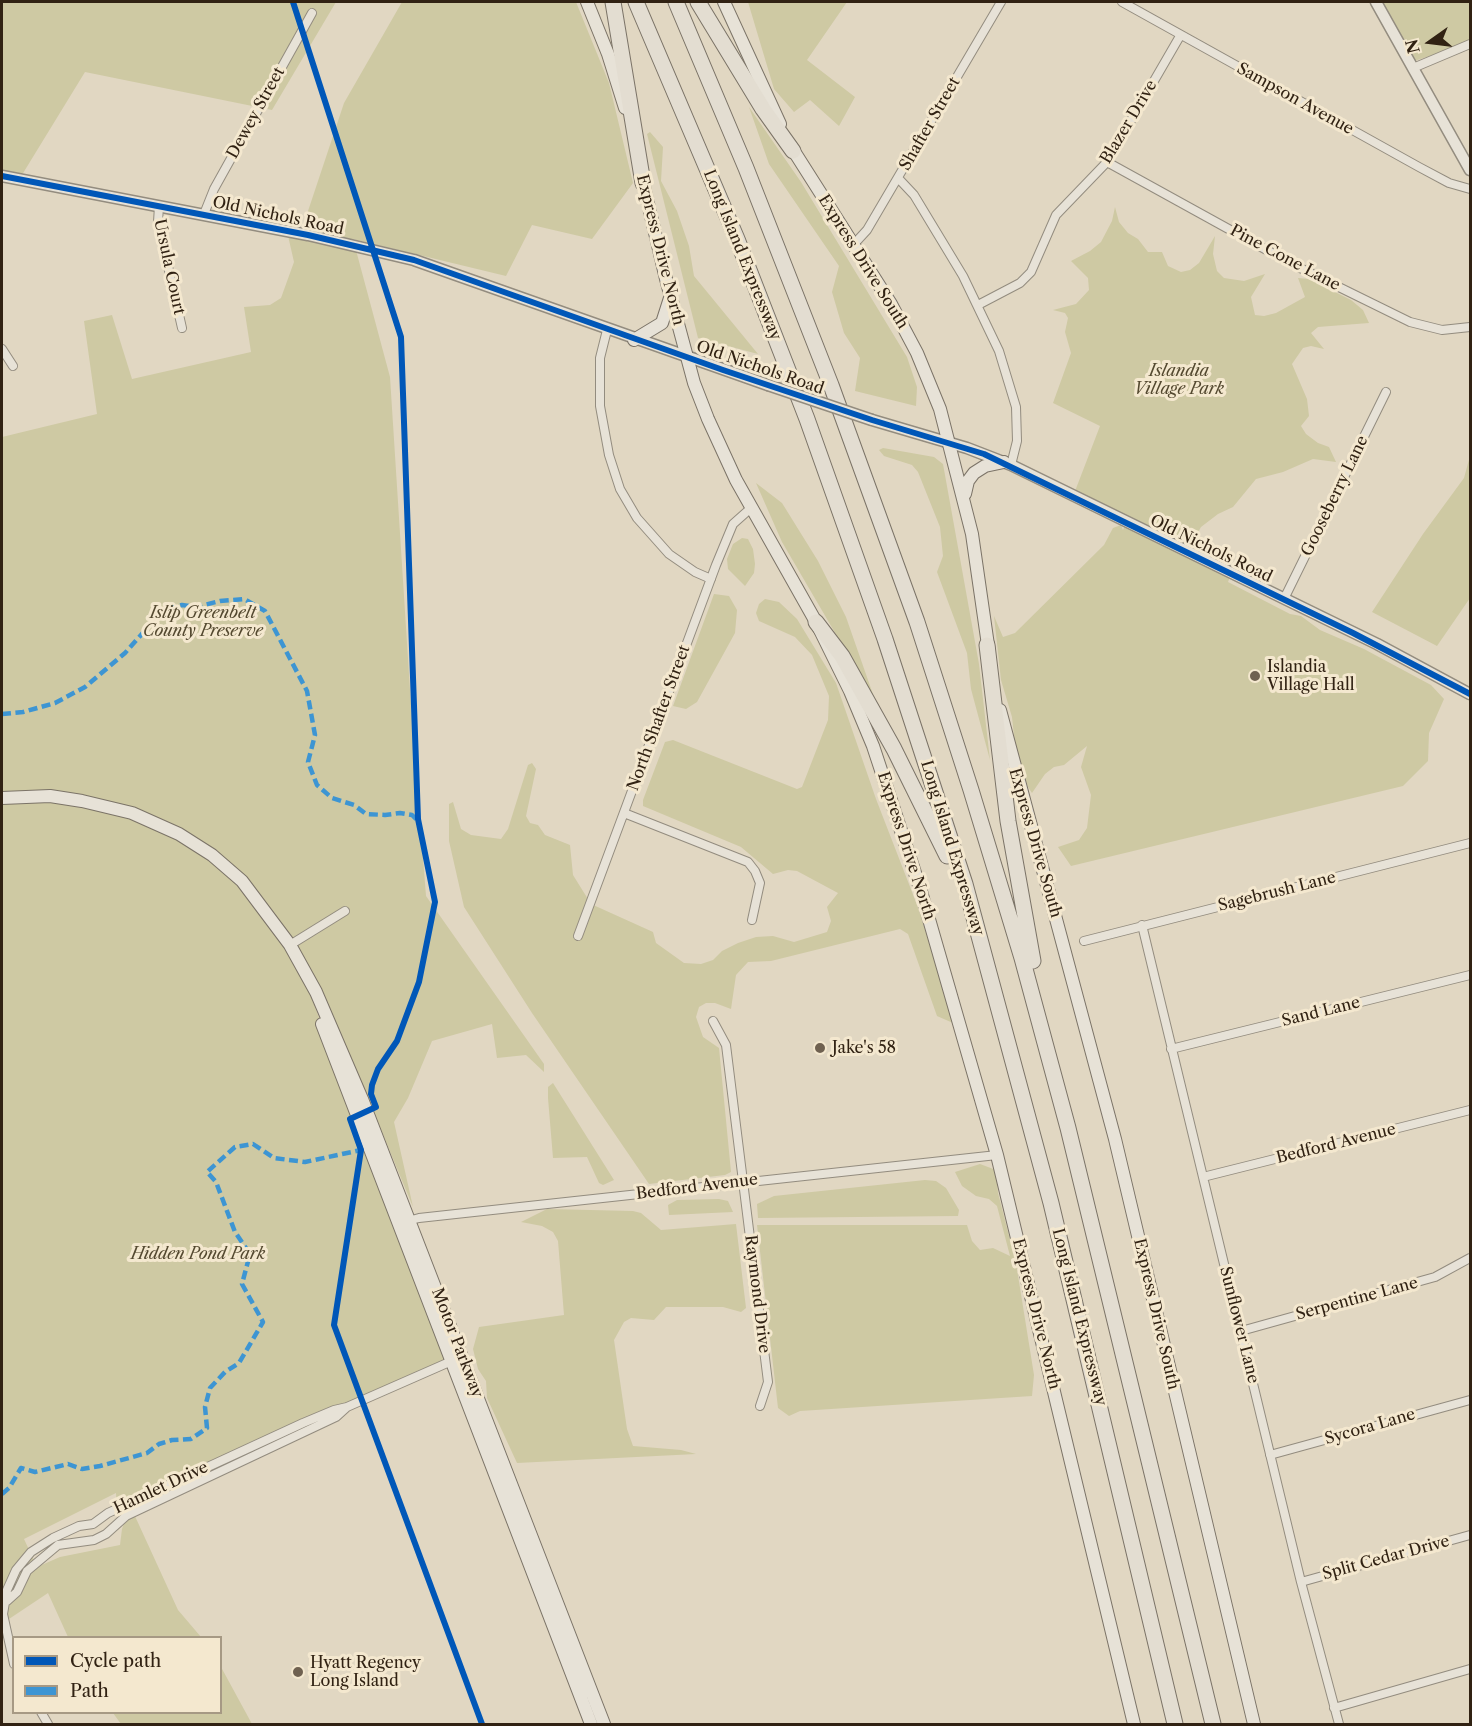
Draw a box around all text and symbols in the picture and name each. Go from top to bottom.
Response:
north arrow [1400,12,1460,72]
text: N [1401,37,1424,56]
street label: Sampson Avenue [1233,59,1357,139]
street label: Dewey Street [223,64,289,162]
street label: Shafter Street [896,74,964,174]
street label: Blazer Drive [1097,77,1161,167]
street label: Long Island Expressway [699,167,785,343]
street label: Express Drive North [632,173,688,327]
street label: Express Drive South [814,191,912,333]
street label: Old Nichols Road [211,193,345,239]
street label: Ursula Court [149,217,189,317]
street label: Pine Cone Lane [1227,221,1343,295]
street label: Old Nichols Road [694,337,826,399]
park label: Islandia Village Park [1134,361,1224,399]
street label: Gooseberry Lane [1298,433,1372,559]
street label: Old Nichols Road [1147,511,1275,587]
park label: Islip Greenbelt County Preserve [143,603,263,641]
street label: North Shafter Street [624,643,694,793]
place label: Islandia Village Hall [1267,657,1354,695]
marker: Islandia Village Hall [1248,669,1262,683]
street label: Long Island Expressway [916,758,988,938]
street label: Express Drive South [1004,766,1066,920]
street label: Express Drive North [873,769,939,923]
street label: Sagebrush Lane [1216,868,1338,916]
street label: Sand Lane [1280,993,1362,1031]
place label: Jake's 58 [832,1038,896,1058]
marker: Jake's 58 [813,1041,827,1055]
street label: Bedford Avenue [1274,1120,1398,1168]
street label: Bedford Avenue [635,1170,759,1204]
street label: Long Island Expressway [1048,1226,1110,1408]
street label: Raymond Drive [740,1234,774,1354]
street label: Express Drive South [1129,1236,1183,1392]
street label: Express Drive North [1008,1237,1064,1391]
park label: Hidden Pond Park [131,1244,265,1264]
street label: Sunflower Lane [1215,1265,1263,1385]
street label: Serpentine Lane [1294,1273,1420,1325]
street label: Motor Parkway [427,1285,487,1401]
street label: Sycora Lane [1322,1405,1418,1449]
street label: Hamlet Drive [111,1458,211,1518]
street label: Split Cedar Drive [1320,1532,1452,1584]
legend [12,1636,222,1714]
text: Cycle path [70,1650,161,1672]
place label: Hyatt Regency Long Island [310,1653,421,1691]
marker: Hyatt Regency Long Island [291,1665,305,1679]
text: Path [70,1680,109,1702]

